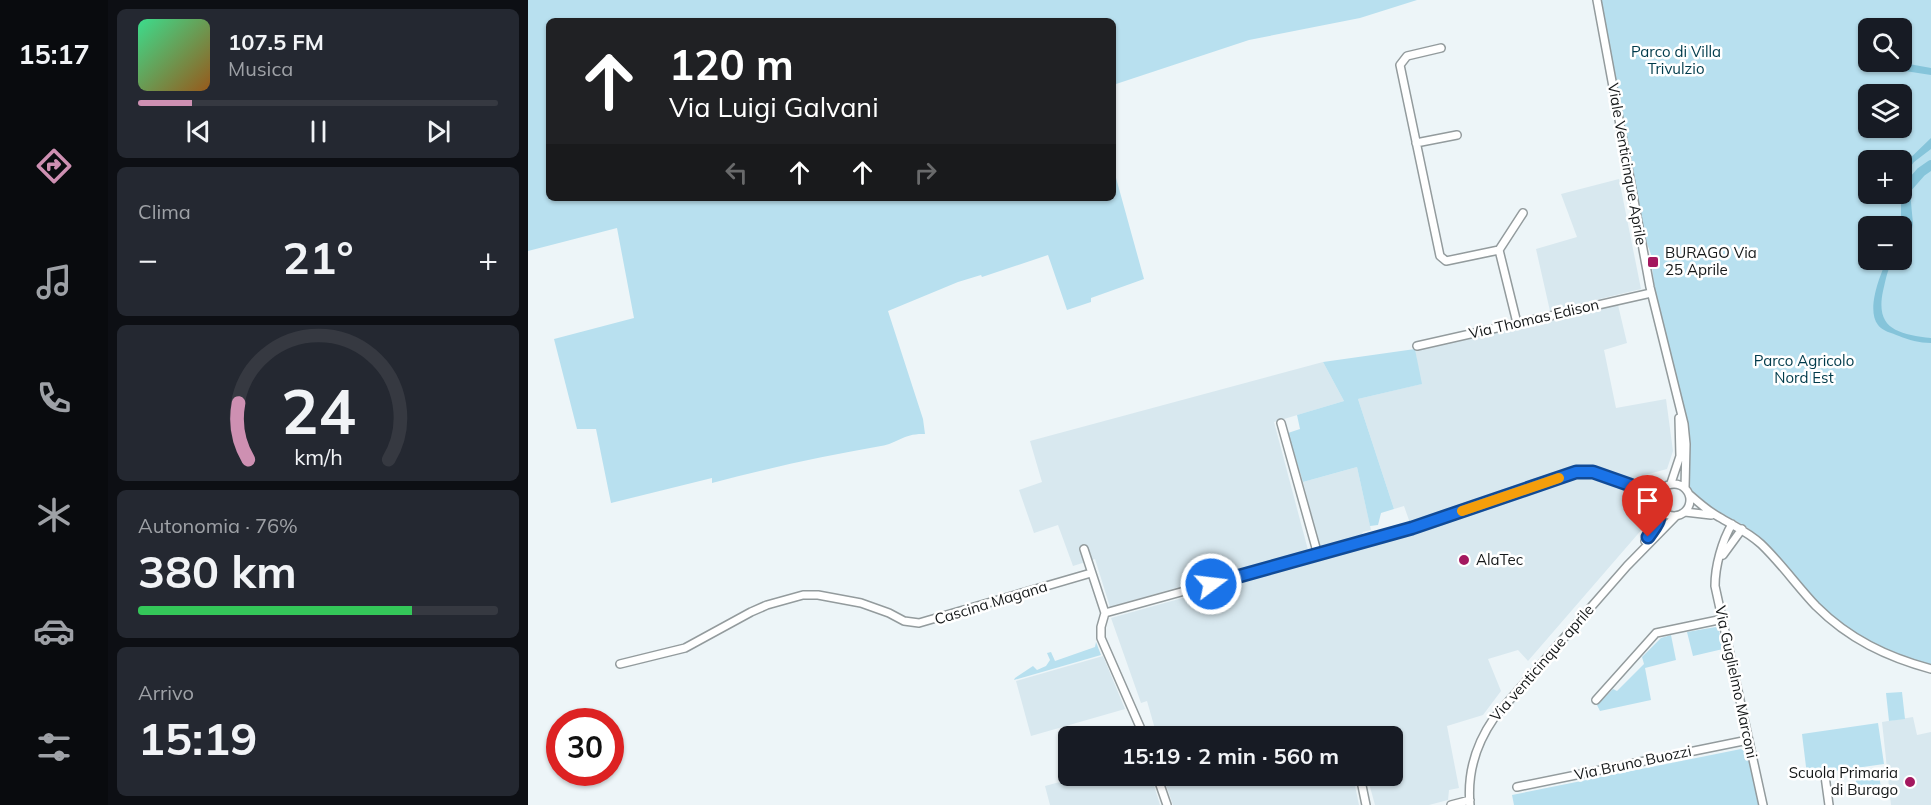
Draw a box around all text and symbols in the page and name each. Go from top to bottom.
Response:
map controls [1858,18,1912,270]
button: search [1858,18,1912,72]
text: 107.5 FM [228,28,324,56]
text: 15:17 [18,37,90,71]
text: 120 m [669,38,794,91]
icon: ahead [570,42,648,120]
park label: Parco di Villa Trivulzio [1631,42,1721,78]
text: Musica [228,56,293,81]
street label: Viale Venticinque Aprile [1604,81,1651,246]
button: layers [1858,84,1912,138]
text: Via Luigi Galvani [669,90,879,124]
icon: previous [182,115,215,148]
icon: pause [302,115,335,148]
icon: next [422,115,455,148]
icon: directions [33,145,75,187]
button: + [1858,150,1912,204]
icon: left [720,156,753,189]
icon: ahead [783,156,816,189]
icon: ahead [846,156,879,189]
icon: right [909,156,942,189]
text: Clima [138,199,191,224]
button: − [1858,216,1912,270]
text: 21° [282,229,354,285]
text: − [138,238,158,279]
text: + [478,238,498,279]
place label: BURAGO Via 25 Aprile [1665,243,1757,279]
marker: BURAGO Via 25 Aprile [1646,255,1660,269]
icon: music [33,261,75,303]
street label: Via Thomas Edison [1467,294,1601,343]
park label: Parco Agricolo Nord Est [1754,351,1854,387]
text: 24 [281,371,355,450]
icon: phone [33,377,75,419]
text: km/h [294,443,342,470]
pin [1622,475,1673,537]
icon: arrive [1631,484,1664,517]
icon: climate [33,494,75,536]
text: Autonomia · 76% [138,513,298,538]
text: 380 km [138,543,297,599]
place label: AlaTec [1476,550,1523,569]
position arrow [1179,552,1243,616]
marker: AlaTec [1457,553,1471,567]
street label: Cascina Magana [932,576,1050,629]
street label: Via venticinque aprile [1486,600,1598,725]
street label: Via Guglielmo Marconi [1711,604,1762,760]
icon: car [33,610,75,652]
text: Arrivo [138,680,194,705]
speed limit sign: 30 [546,708,624,786]
text: 15:19 [138,710,257,766]
icon: filters [33,726,75,768]
street label: Via Bruno Buozzi [1573,741,1693,784]
text: 15:19 · 2 min · 560 m [1122,742,1339,770]
place label: Scuola Primaria di Burago [1789,763,1898,799]
marker: Scuola Primaria di Burago [1903,775,1917,789]

